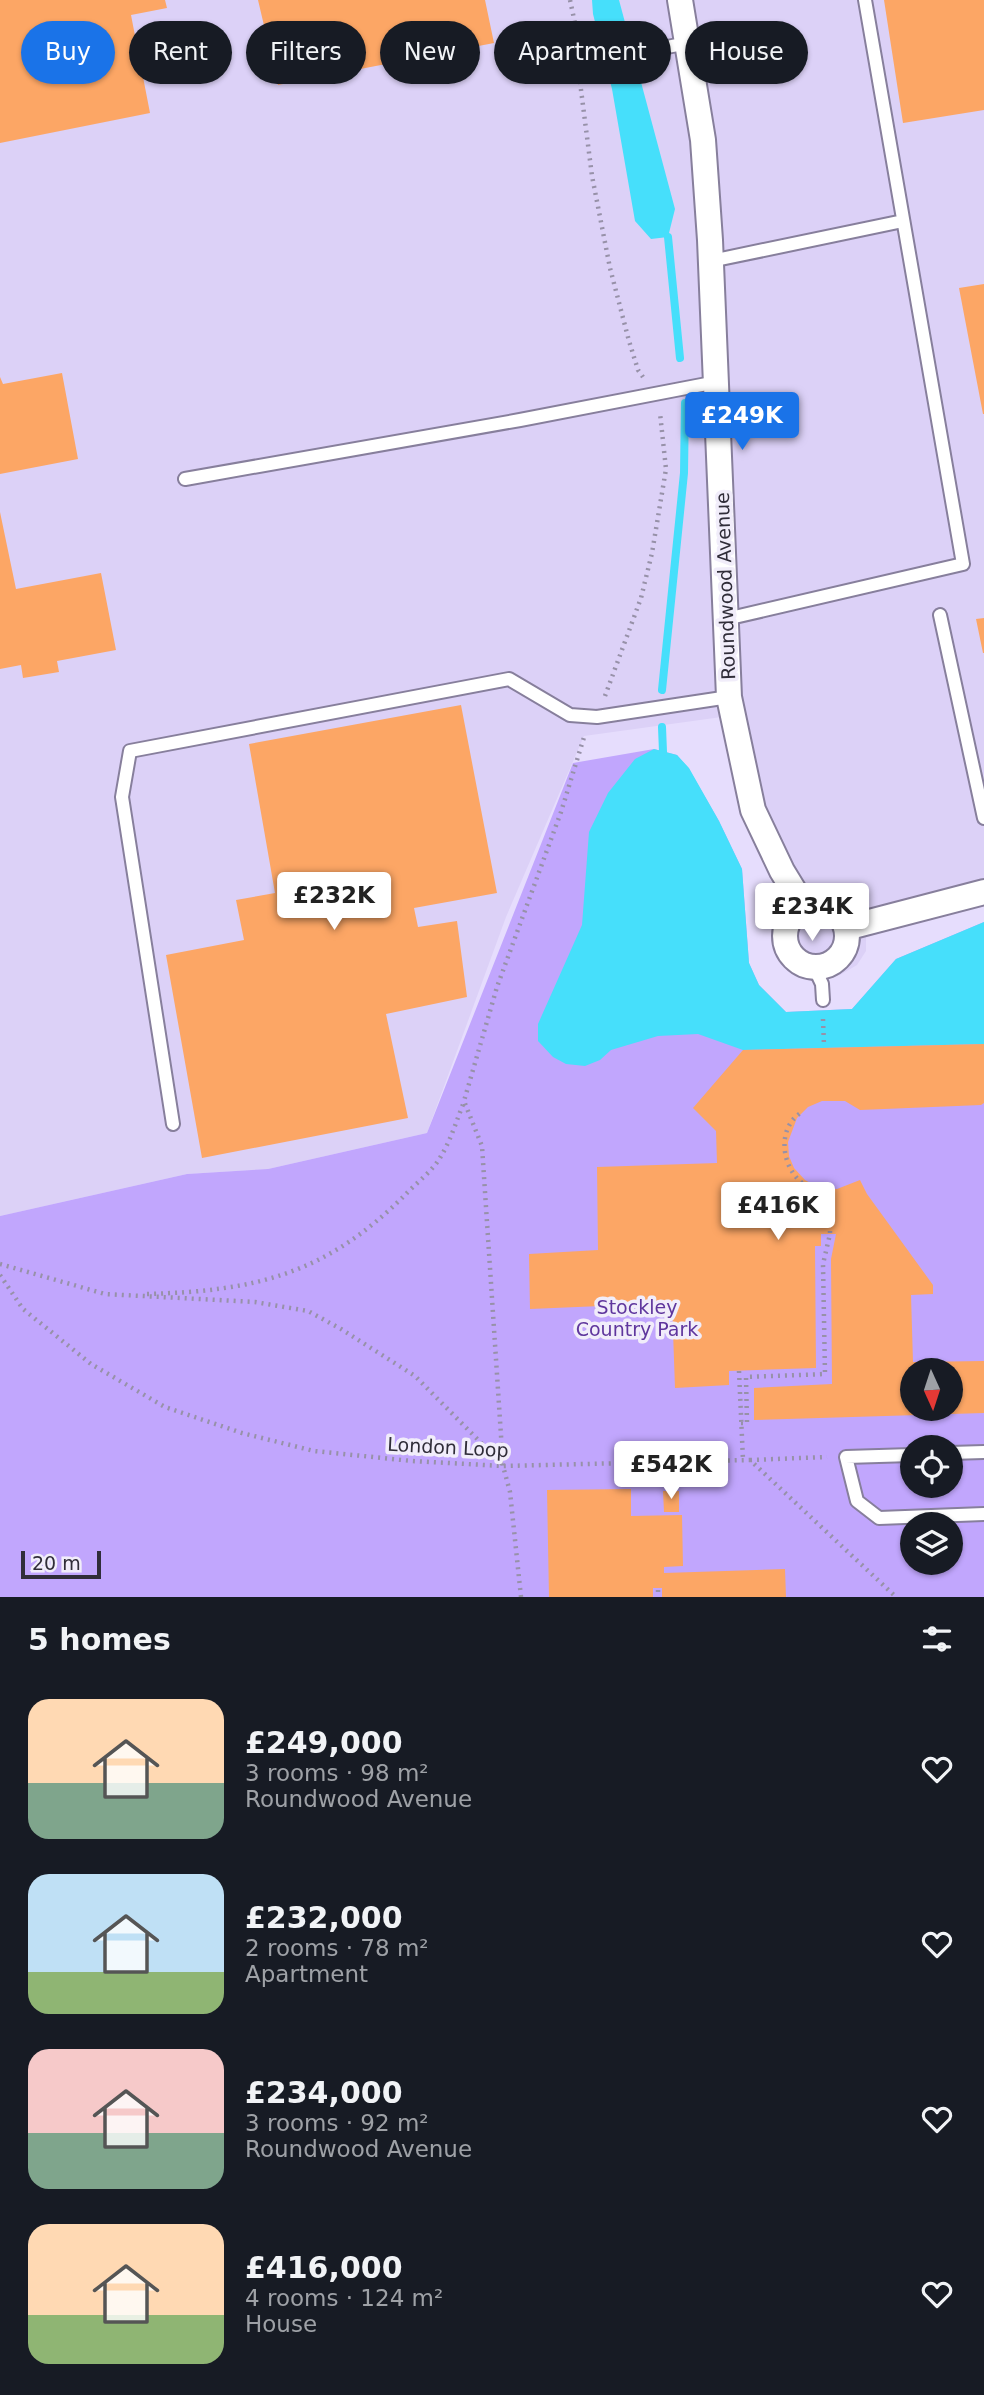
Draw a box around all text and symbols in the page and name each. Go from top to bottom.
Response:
chip: Buy [21,21,115,84]
chip: Rent [129,21,232,84]
chip: Filters [246,21,366,84]
chip: New [380,21,480,84]
chip: Apartment [494,21,671,84]
chip: House [685,21,808,84]
pin: £249K [693,392,791,452]
text: £249K [701,402,783,428]
street label: Roundwood Avenue [711,492,739,680]
pin: £232K [285,872,383,932]
text: £232K [293,882,375,908]
pin: £234K [763,884,861,943]
text: £234K [771,893,853,919]
pin: £416K [729,1182,827,1242]
text: £416K [737,1192,819,1218]
park label: Stockley Country Park [576,1296,698,1340]
north arrow [900,1358,962,1421]
map controls [900,1358,963,1575]
street label: London Loop [387,1433,509,1461]
button: locate [900,1435,963,1498]
pin: £542K [622,1442,720,1501]
text: £542K [630,1451,712,1477]
button: layers [900,1512,963,1575]
scale bar [21,1548,102,1580]
text: 20 m [32,1552,81,1574]
icon: filters [918,1620,956,1658]
text: 5 homes [28,1622,171,1657]
text: £249,000 [245,1725,403,1760]
icon: home [84,1727,168,1811]
icon: heart [918,1750,956,1788]
text: 3 rooms · 98 m² [245,1760,429,1786]
text: Roundwood Avenue [245,1786,472,1812]
text: £232,000 [245,1900,403,1935]
icon: home [84,1902,168,1986]
icon: heart [918,1925,956,1963]
text: 2 rooms · 78 m² [245,1935,429,1961]
text: Apartment [245,1961,368,1987]
text: £234,000 [245,2075,403,2110]
icon: home [84,2077,168,2161]
icon: heart [918,2100,956,2138]
text: 3 rooms · 92 m² [245,2110,429,2136]
text: Roundwood Avenue [245,2136,472,2162]
text: £416,000 [245,2250,403,2285]
icon: home [84,2252,168,2336]
icon: heart [918,2275,956,2313]
text: 4 rooms · 124 m² [245,2285,443,2311]
text: House [245,2311,317,2337]

